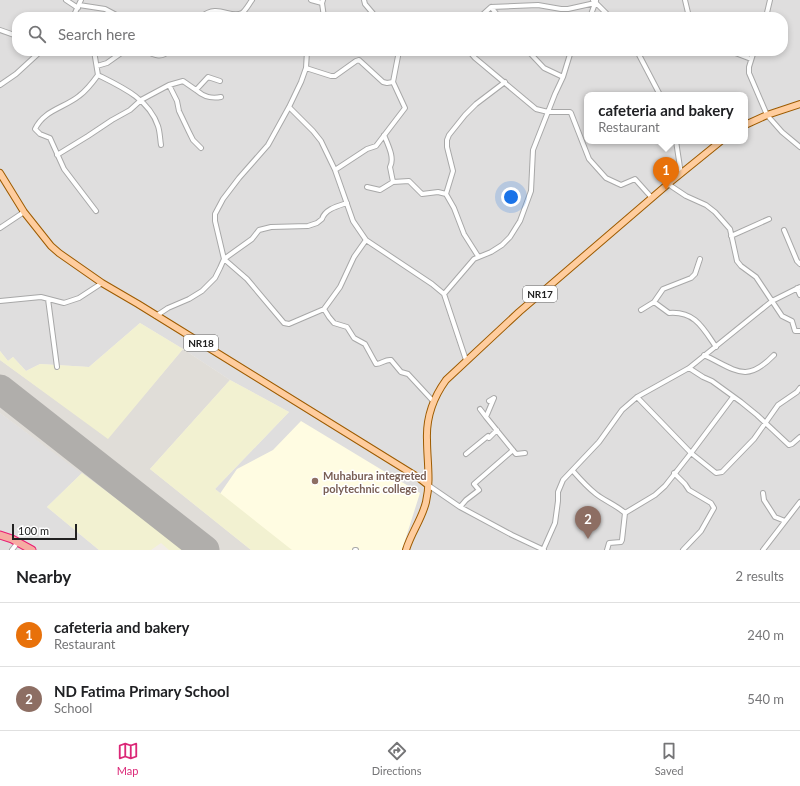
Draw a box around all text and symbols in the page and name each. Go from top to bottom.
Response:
search box [12,12,788,56]
icon: search [26,23,48,45]
text: Search here [58,25,135,43]
popup [584,92,748,144]
text: cafeteria and bakery [598,101,734,119]
text: Restaurant [598,119,660,135]
pin: 1 [653,157,679,190]
your location [501,187,521,207]
road number: NR17 [523,286,557,302]
road number: NR18 [184,335,218,351]
place label: Muhabura integreted polytechnic college [323,469,427,495]
marker: Muhabura integreted polytechnic college [310,476,320,486]
pin: 2 [575,506,601,539]
scale bar [12,522,77,541]
text: 100 m [18,524,49,537]
text: Nearby [16,566,71,587]
text: 2 results [736,568,784,584]
text: cafeteria and bakery [54,618,190,636]
text: 1 [25,627,33,643]
text: 240 m [747,627,784,643]
text: Restaurant [54,636,116,652]
text: ND Fatima Primary School [54,682,229,700]
text: 2 [25,691,33,707]
text: 540 m [747,691,784,707]
text: School [54,700,92,716]
tab: Map [117,740,139,777]
tab: Directions [372,740,421,777]
tab: Saved [655,740,683,777]

